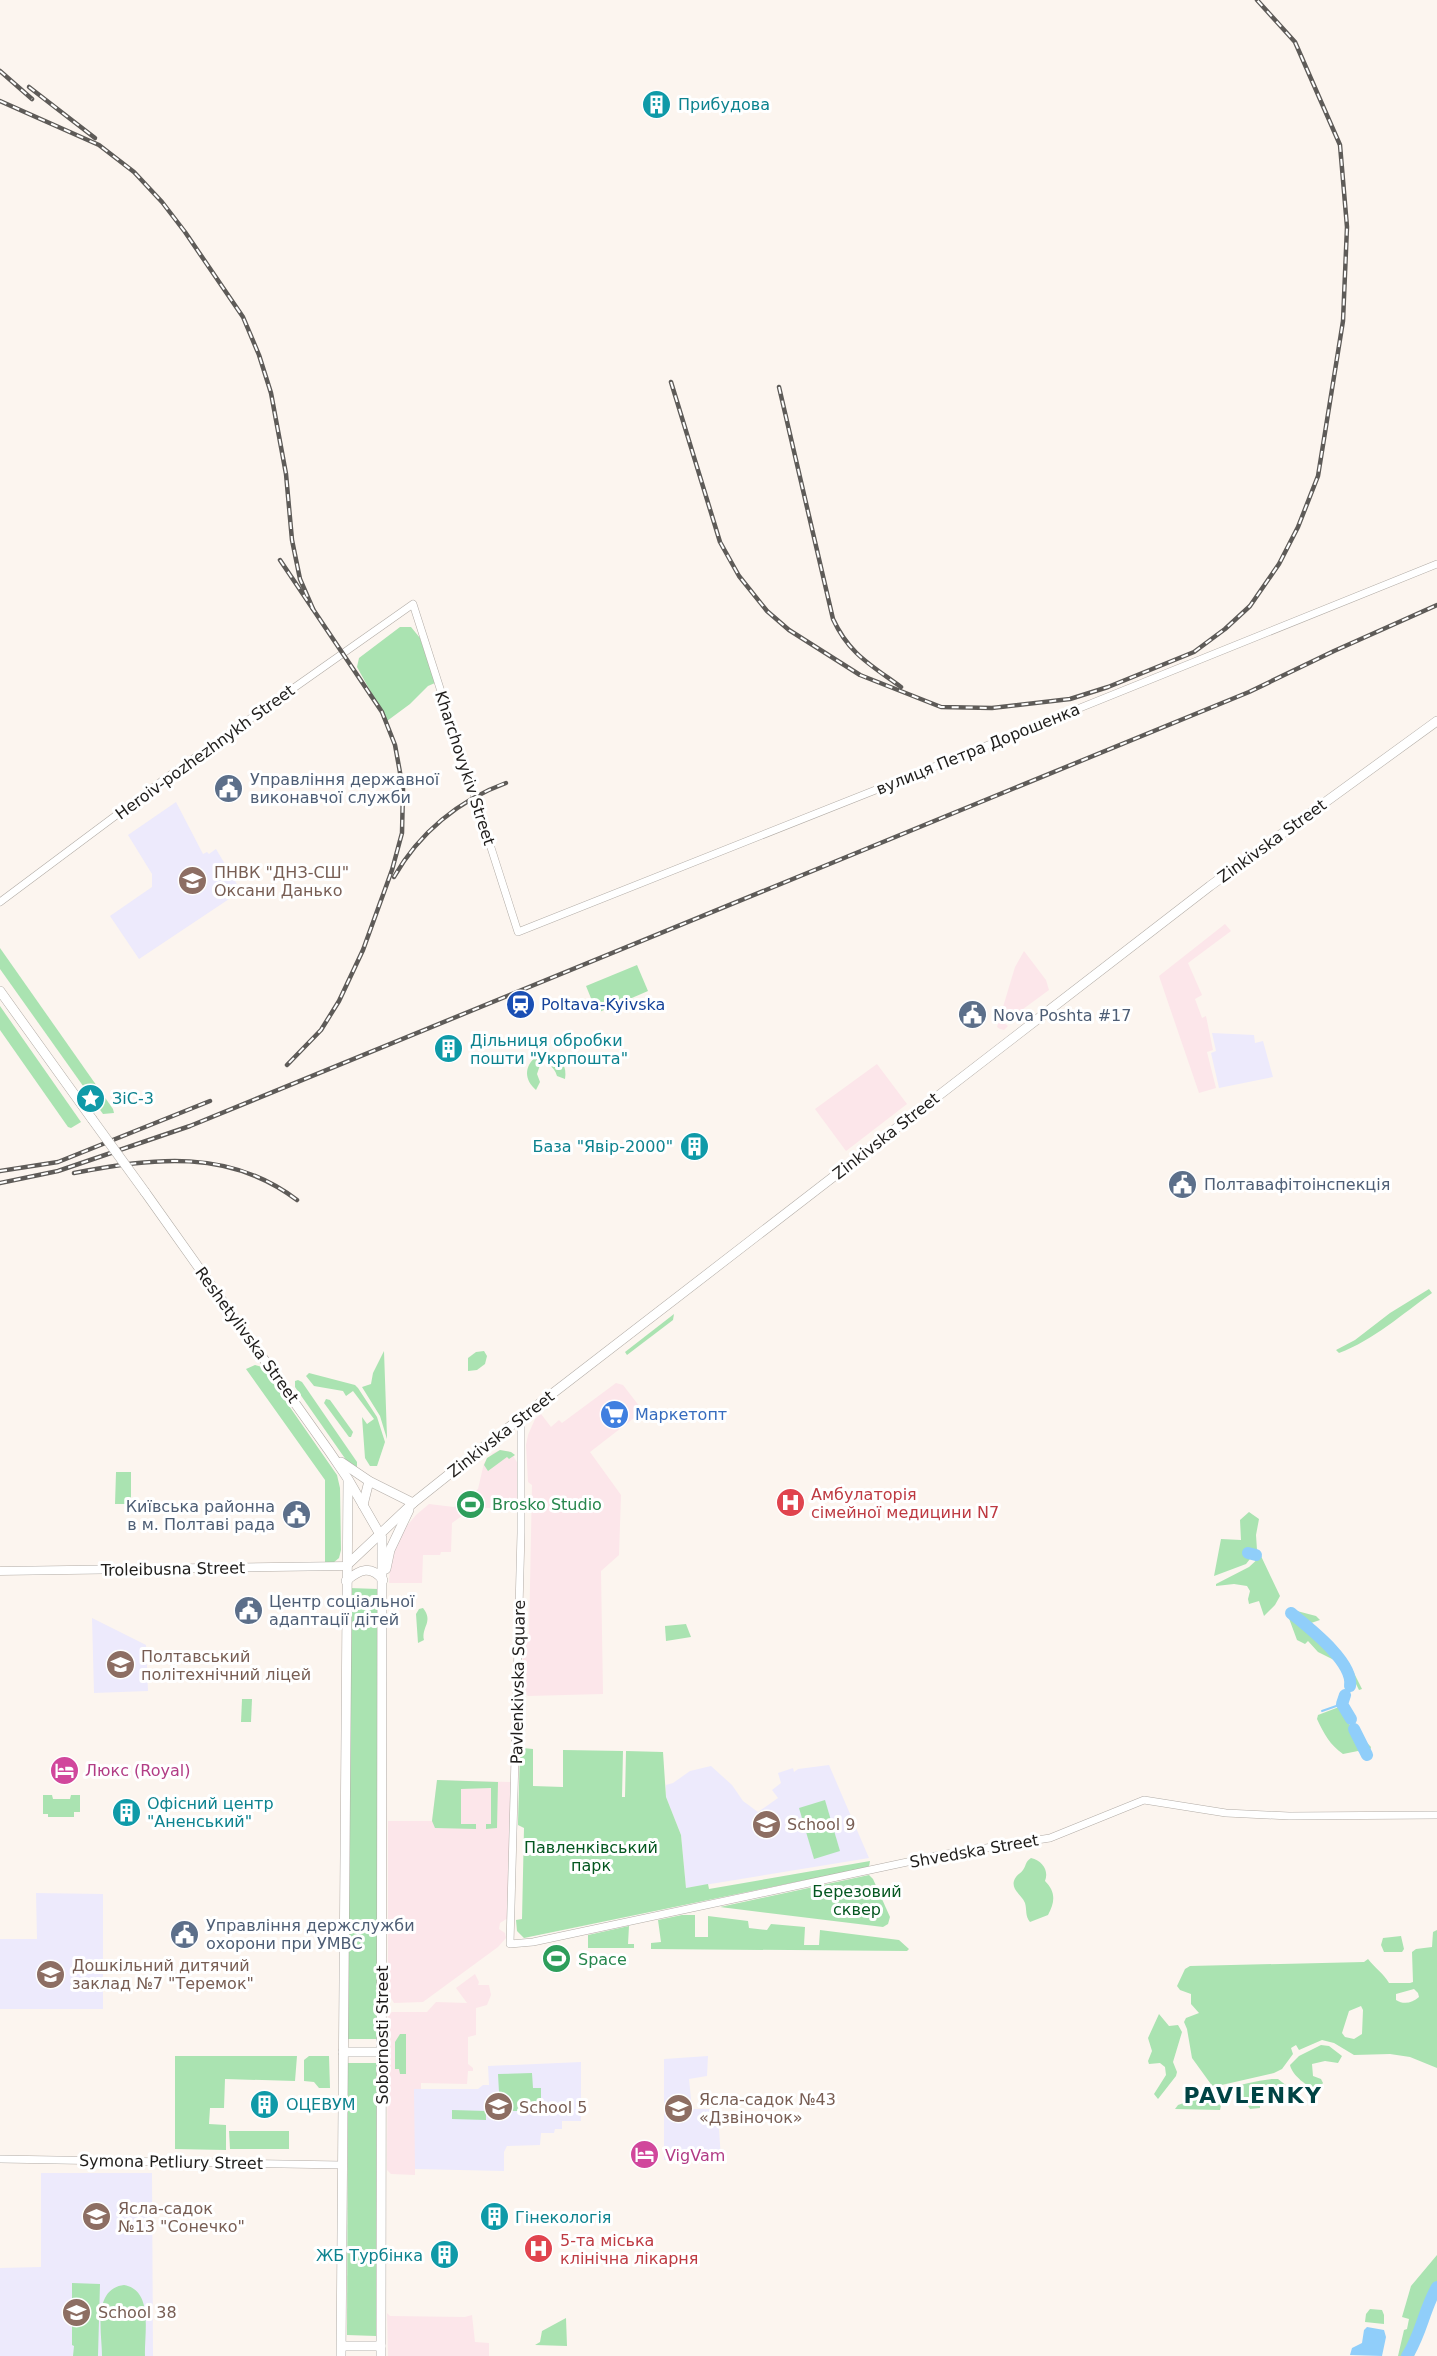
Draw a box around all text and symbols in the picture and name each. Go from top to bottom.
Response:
building icon: Прибудова [641,88,673,120]
place label: Прибудова [678,95,770,114]
street label: Heroiv-pozhezhnykh Street [112,681,298,823]
street label: Kharchovykiv Street [431,688,499,848]
street label: вулиця Петра Дорошенка [873,699,1083,799]
place label: Управління державної виконавчої служби [250,770,440,807]
public building icon: Управління державної виконавчої служби [213,772,245,804]
street label: Zinkivska Street [1214,795,1330,887]
place label: ПНВК "ДНЗ-СШ" Оксани Данько [214,863,349,900]
school or university icon: ПНВК "ДНЗ-СШ" Оксани Данько [177,865,209,897]
station icon: Poltava-Kyivska [504,988,536,1020]
place label: Poltava-Kyivska [541,995,665,1014]
public building icon: Nova Poshta #17 [956,999,988,1031]
place label: Nova Poshta #17 [993,1006,1131,1025]
place label: Дільниця обробки пошти "Укрпошта" [470,1031,628,1068]
building icon: Дільниця обробки пошти "Укрпошта" [433,1033,465,1065]
place icon: ЗіС-3 [75,1082,107,1114]
place label: ЗіС-3 [112,1089,154,1108]
street label: Zinkivska Street [829,1089,943,1183]
building icon: База "Явір-2000" [678,1130,710,1162]
place label: База "Явір-2000" [532,1137,673,1156]
public building icon: Полтавафітоінспекція [1167,1168,1199,1200]
place label: Полтавафітоінспекція [1204,1175,1390,1194]
street label: Reshetylivska Street [191,1263,303,1407]
street label: Zinkivska Street [444,1387,558,1481]
supermarket icon: Маркетопт [598,1398,630,1430]
place label: Маркетопт [635,1405,727,1424]
place label: Амбулаторія сімейної медицини N7 [811,1485,999,1522]
hospital icon: Амбулаторія сімейної медицини N7 [774,1487,806,1519]
sports icon: Brosko Studio [455,1488,487,1520]
place label: Brosko Studio [492,1495,602,1514]
place label: Київська районна в м. Полтаві рада [126,1497,275,1534]
public building icon: Київська районна в м. Полтаві рада [280,1499,312,1531]
street label: Troleibusna Street [100,1558,245,1580]
place label: Центр соціальної адаптації дітей [269,1592,415,1629]
public building icon: Центр соціальної адаптації дітей [232,1594,264,1626]
street label: Pavlenkivska Square [507,1600,529,1764]
place label: Полтавський політехнічний ліцей [141,1647,311,1684]
school or university icon: Полтавський політехнічний ліцей [104,1649,136,1681]
hotel icon: Люкс (Royal) [48,1754,80,1786]
place label: Люкс (Royal) [85,1761,190,1780]
place label: Офісний центр "Аненський" [147,1794,274,1831]
building icon: Офісний центр "Аненський" [110,1796,142,1828]
school or university icon: School 9 [750,1808,782,1840]
place label: School 9 [787,1815,855,1834]
street label: Shvedska Street [908,1830,1040,1872]
park label: Павленківський парк [524,1838,658,1875]
park label: Березовий сквер [812,1882,902,1919]
place label: Управління держслужби охорони при УМВС [206,1916,415,1953]
public building icon: Управління держслужби охорони при УМВС [169,1918,201,1950]
sports icon: Space [541,1943,573,1975]
place label: Space [578,1950,627,1969]
place label: Дошкільний дитячий заклад №7 "Теремок" [72,1956,254,1993]
school or university icon: Дошкільний дитячий заклад №7 "Теремок" [35,1958,67,1990]
street label: Sobornosti Street [373,1966,392,2104]
district label: PAVLENKY [1183,2083,1323,2108]
building icon: ОЦЕВУМ [249,2088,281,2120]
place label: Ясла-садок №43 «Дзвіночок» [699,2090,836,2127]
school or university icon: School 5 [482,2091,514,2123]
school or university icon: Ясла-садок №43 «Дзвіночок» [662,2092,694,2124]
place label: ОЦЕВУМ [286,2095,356,2114]
place label: School 5 [519,2098,587,2117]
hotel icon: VigVam [628,2139,660,2171]
place label: VigVam [665,2146,725,2165]
street label: Symona Petliury Street [79,2151,263,2173]
place label: Ясла-садок №13 "Сонечко" [118,2199,245,2236]
school or university icon: Ясла-садок №13 "Сонечко" [81,2201,113,2233]
building icon: Гінекологія [478,2201,510,2233]
place label: Гінекологія [515,2208,611,2227]
place label: 5-та міська клінічна лікарня [560,2231,698,2268]
hospital icon: 5-та міська клінічна лікарня [523,2233,555,2265]
building icon: ЖБ Турбінка [428,2239,460,2271]
place label: ЖБ Турбінка [316,2246,423,2265]
school or university icon: School 38 [61,2296,93,2328]
place label: School 38 [98,2303,177,2322]

